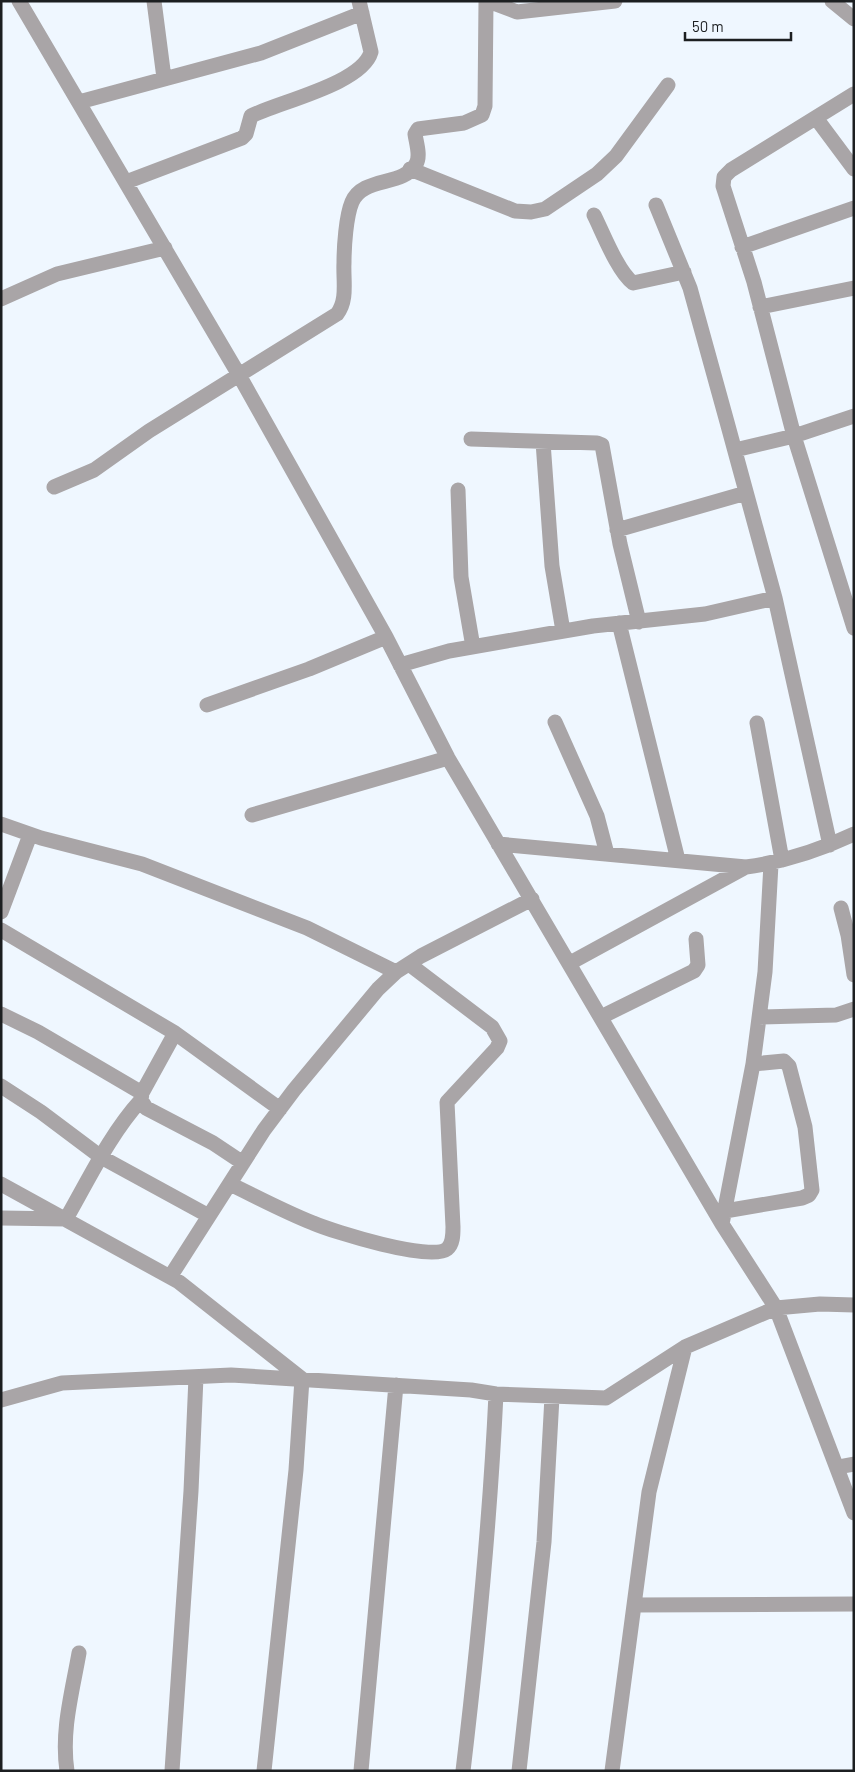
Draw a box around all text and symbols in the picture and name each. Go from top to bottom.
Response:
scale bar [685,10,791,42]
text: 50 m [692,17,724,35]

